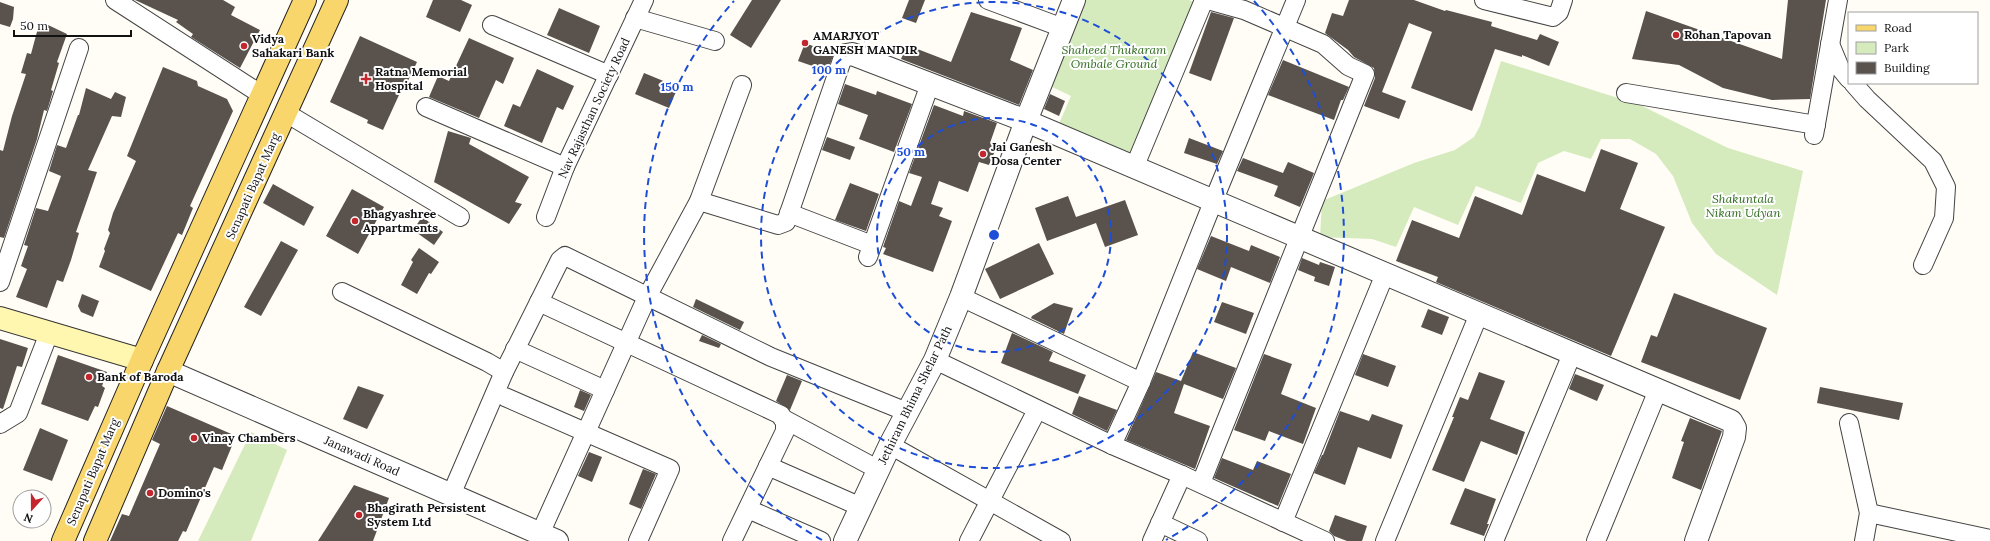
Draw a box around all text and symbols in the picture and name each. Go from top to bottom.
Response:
scale bar [14,12,131,38]
legend [1848,12,1978,84]
text: 50 m [20,18,48,33]
text: Road [1884,20,1912,35]
place label: Rohan Tapovan [1684,27,1772,42]
place label: AMARJYOT GANESH MANDIR [813,28,918,57]
marker: Rohan Tapovan [1671,30,1681,40]
place label: Vidya Sahakari Bank [252,31,334,60]
street label: Nav Rajasthan Society Road [554,35,633,180]
marker: AMARJYOT GANESH MANDIR [800,38,810,48]
text: Park [1884,40,1910,55]
marker: Vidya Sahakari Bank [239,41,249,51]
park label: Shaheed Thukaram Ombale Ground [1061,42,1167,71]
text: Building [1884,60,1930,75]
text: 100 m [812,62,846,77]
place label: Ratna Memorial Hospital [375,64,467,93]
marker: Ratna Memorial Hospital [360,73,372,85]
text: 150 m [660,79,694,94]
street label: Senapati Bapat Marg [222,130,283,241]
place label: Jai Ganesh Dosa Center [991,139,1062,168]
text: 50 m [897,144,925,159]
marker: Jai Ganesh Dosa Center [978,149,988,159]
park label: Shakuntala Nikam Udyan [1705,191,1781,220]
place label: Bhagyashree Appartments [363,206,438,235]
marker: Bhagyashree Appartments [350,216,360,226]
centre of rings [987,228,1001,242]
street label: Jethiram Bhima Shelar Path [874,323,955,468]
place label: Bank of Baroda [97,369,184,384]
marker: Bank of Baroda [84,372,94,382]
street label: Senapati Bapat Marg [63,416,122,528]
place label: Vinay Chambers [202,430,296,445]
street label: Janawadi Road [321,432,402,479]
marker: Vinay Chambers [189,433,199,443]
place label: Domino's [158,485,211,500]
marker: Domino's [145,488,155,498]
north arrow [12,489,52,529]
place label: Bhagirath Persistent System Ltd [367,500,487,529]
text: N [21,510,35,526]
marker: Bhagirath Persistent System Ltd [354,510,364,520]

